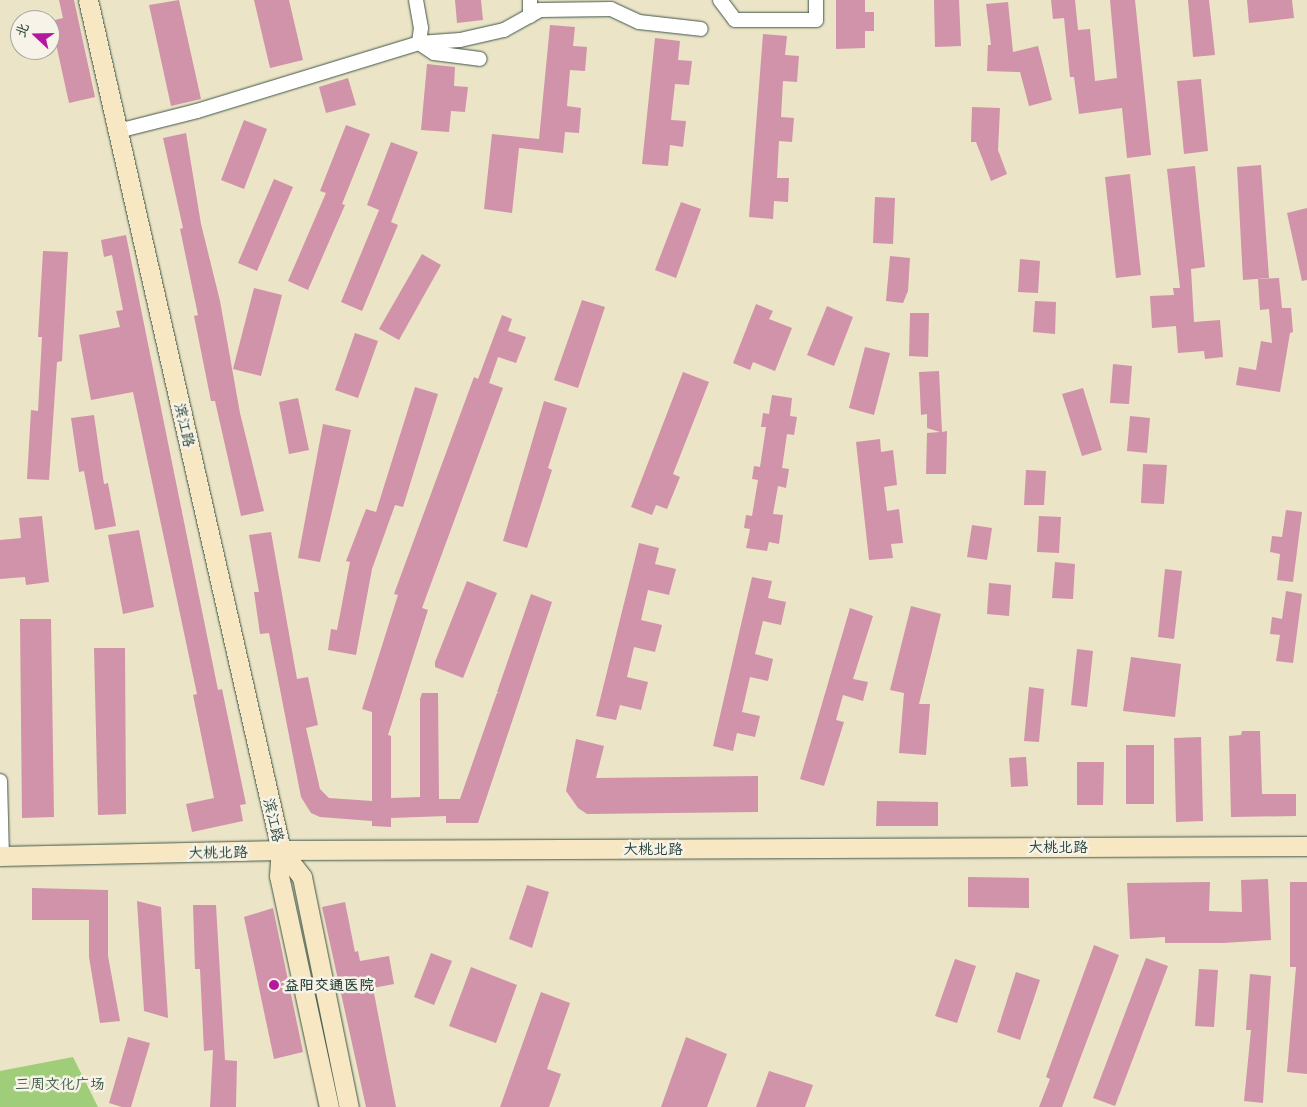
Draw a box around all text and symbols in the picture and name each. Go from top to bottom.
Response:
north arrow [10,10,60,60]
text: 北 [10,20,33,40]
street label: 滨江路 [171,401,199,449]
street label: 滨江路 [260,796,288,844]
street label: 大桃北路 [1028,838,1088,856]
street label: 大桃北路 [623,840,683,858]
street label: 大桃北路 [188,842,248,862]
place label: 益阳交通医院 [284,976,374,994]
marker: 益阳交通医院 [268,979,280,991]
park label: 三周文化广场 [15,1075,105,1093]

